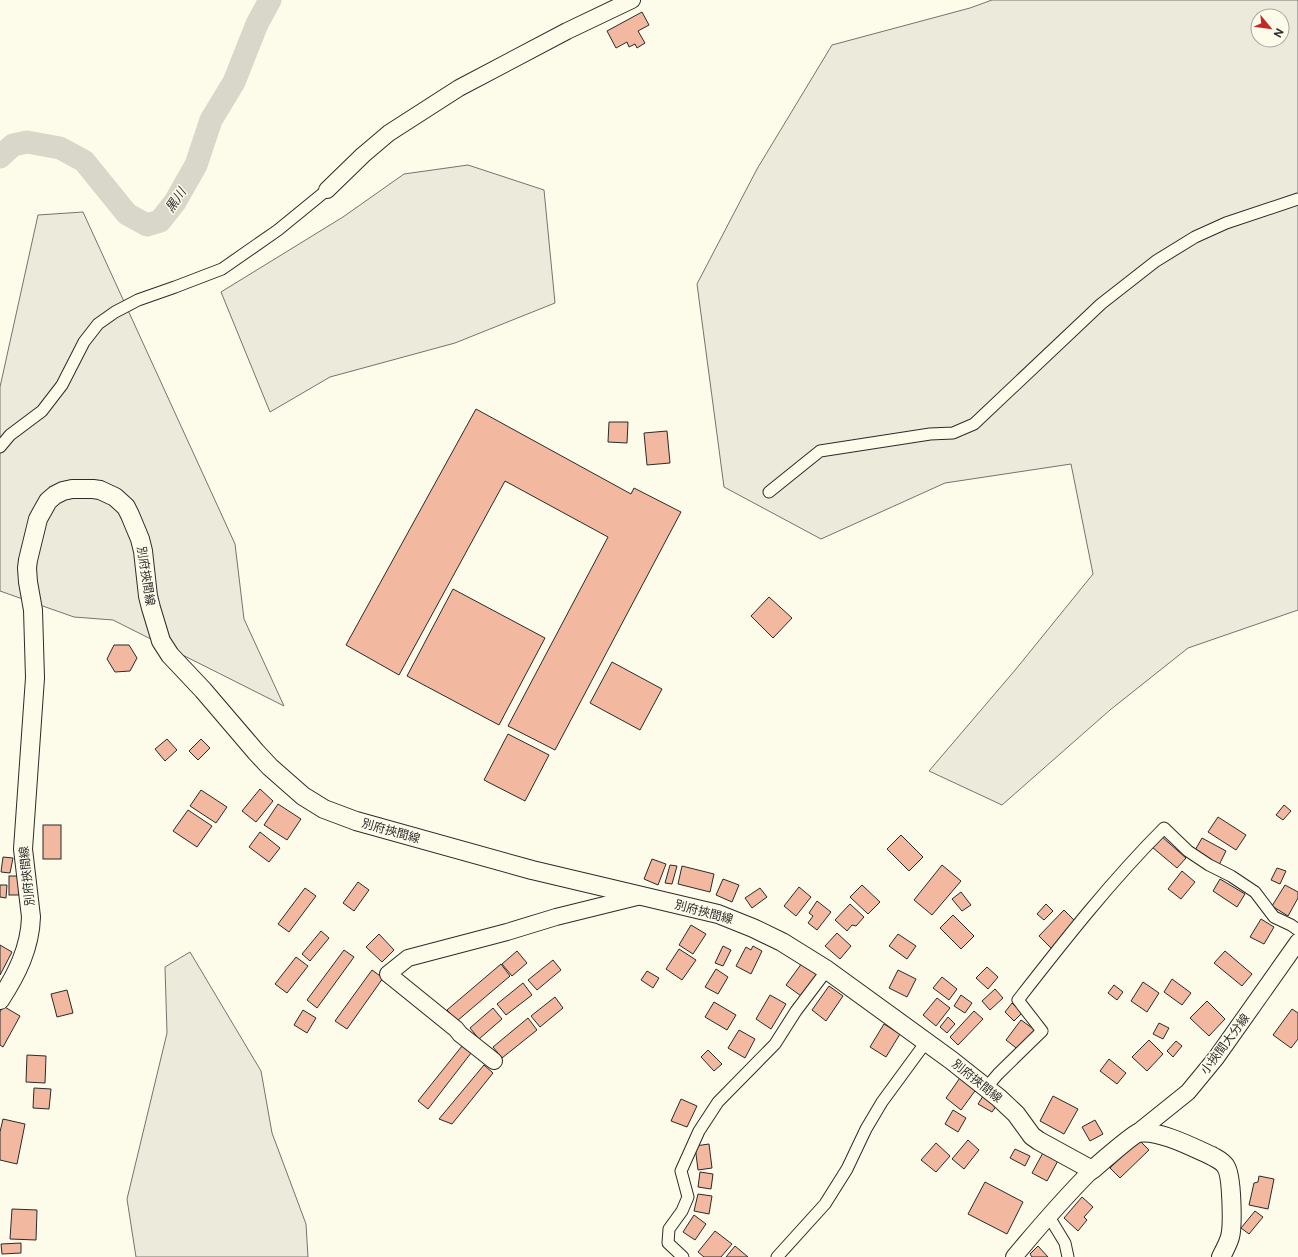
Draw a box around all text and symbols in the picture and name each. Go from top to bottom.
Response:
north arrow [1250,8,1290,48]
text: N [1271,26,1286,40]
water label: 黒川 [162,184,190,215]
street label: 別府挾間線 [134,545,158,607]
street label: 別府挾間線 [360,816,422,846]
street label: 別府挾間線 [17,845,37,907]
street label: 別府挾間線 [673,897,735,927]
street label: 小挾間大分線 [1198,1011,1252,1077]
street label: 別府挾間線 [949,1057,1005,1105]

